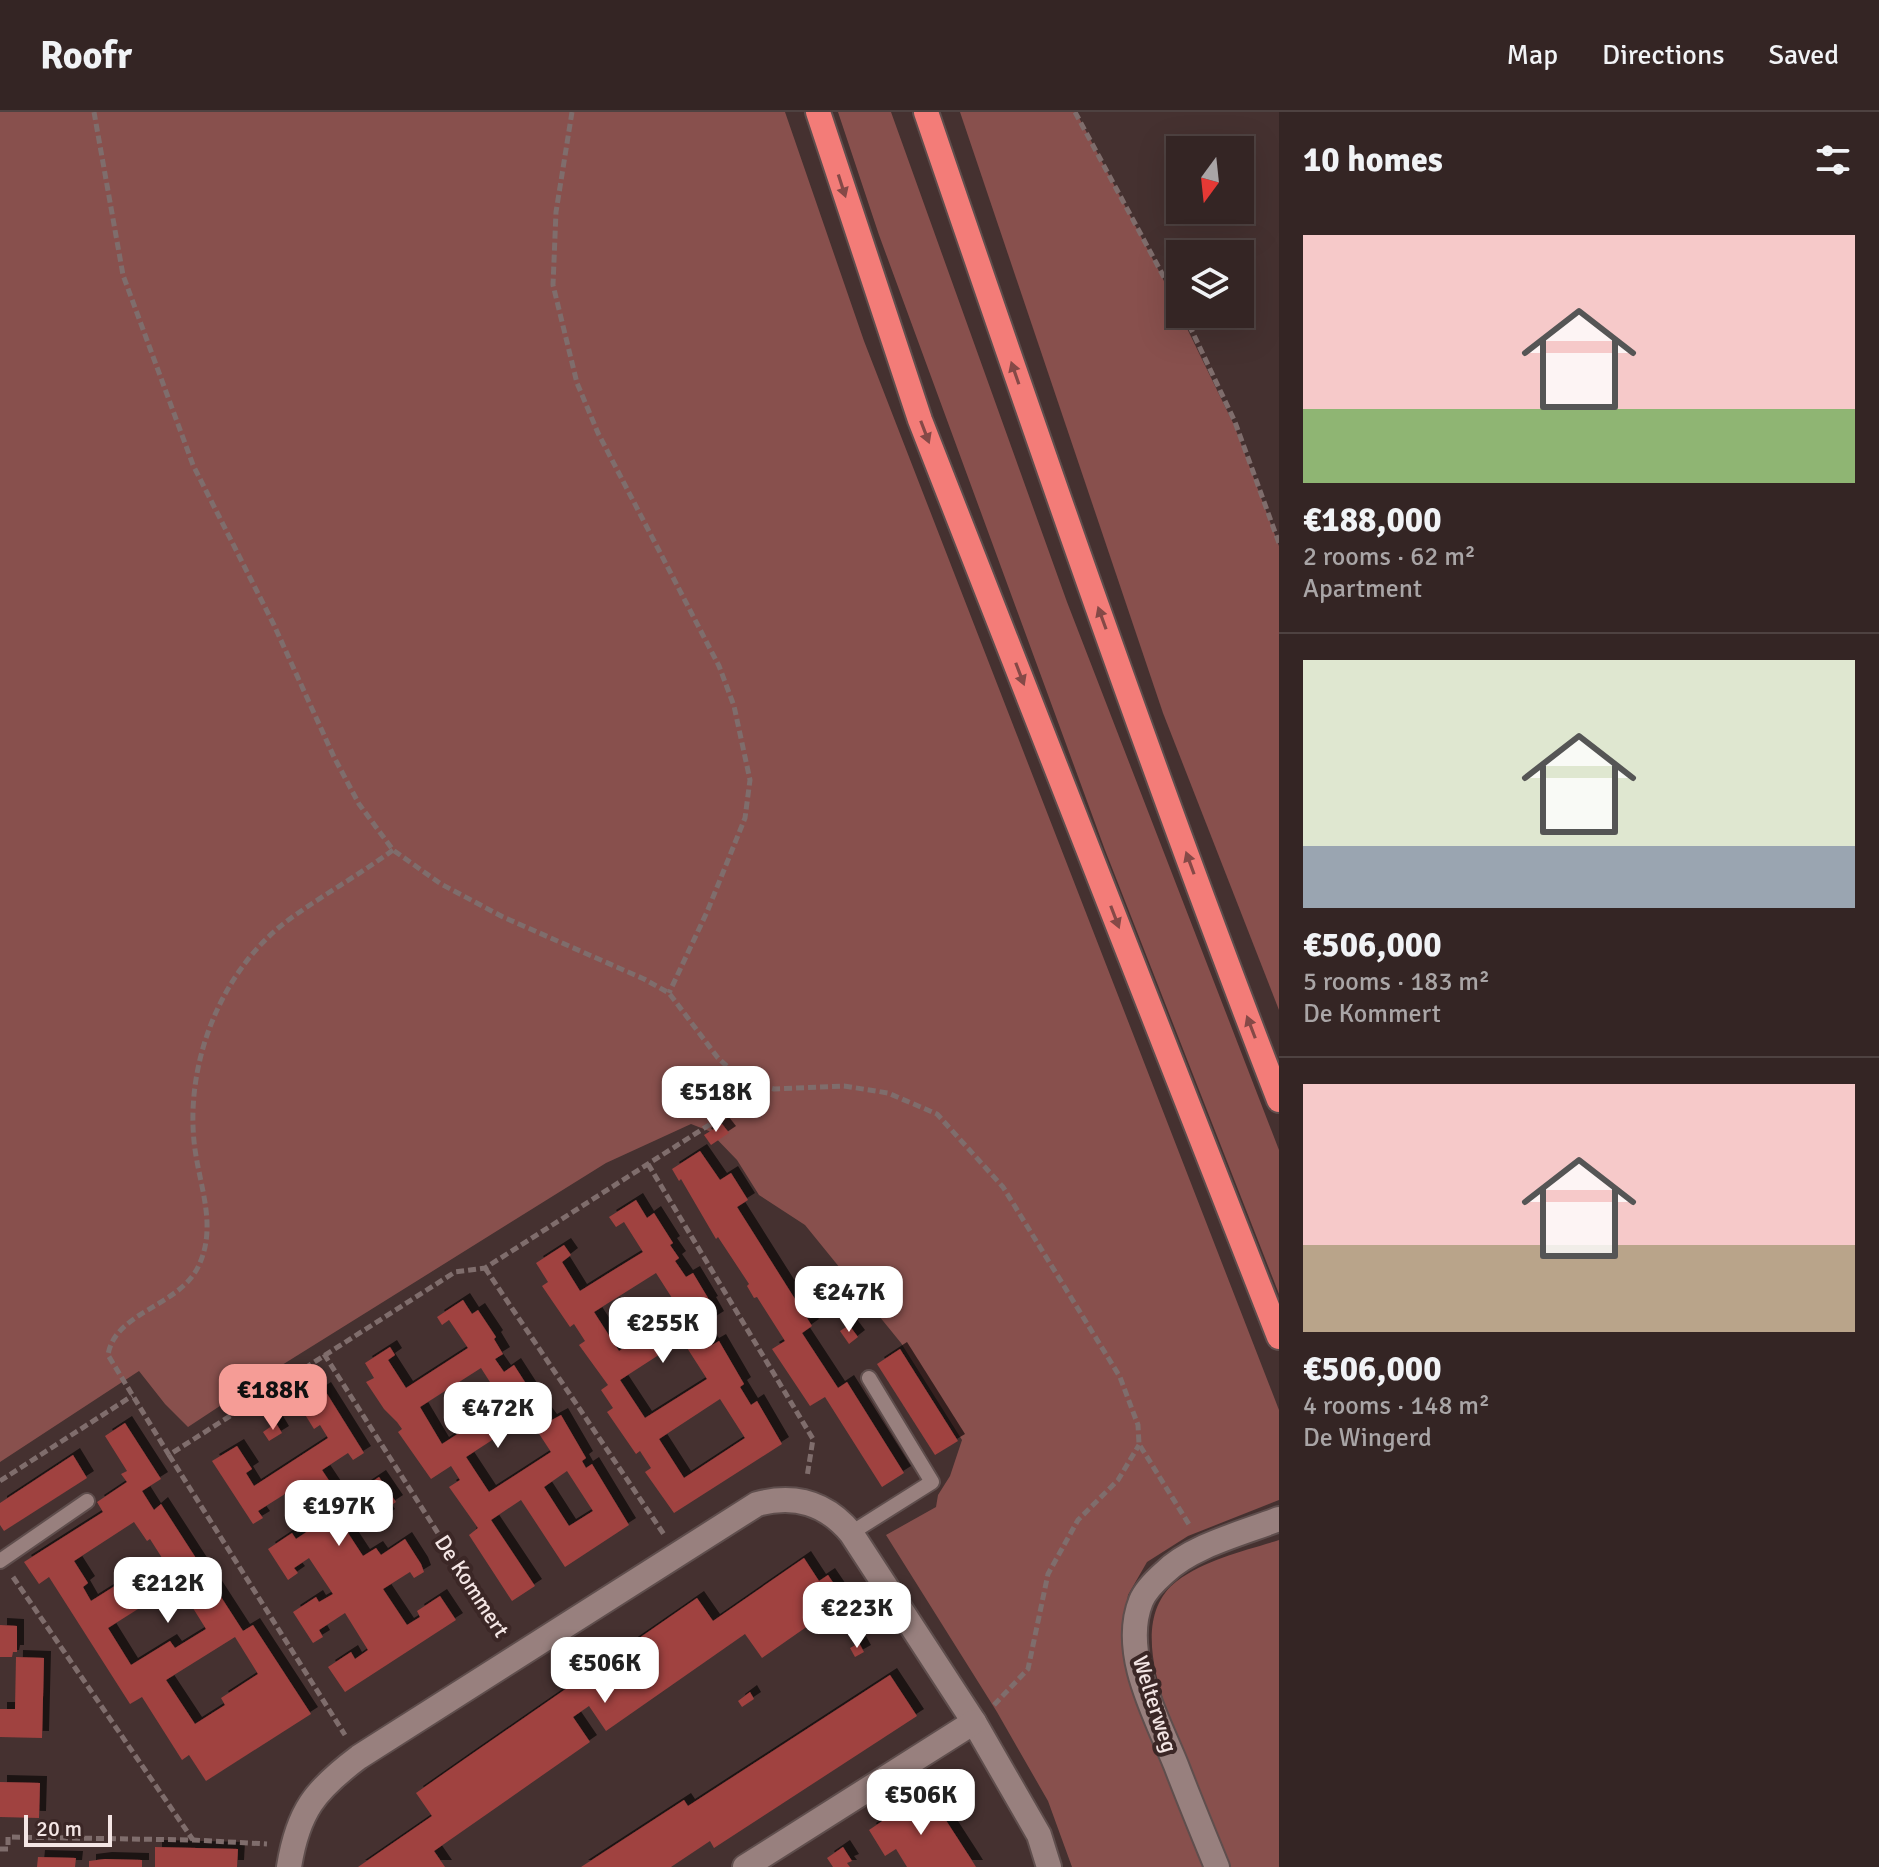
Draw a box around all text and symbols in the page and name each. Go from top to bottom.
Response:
text: Roofr [40,32,132,79]
text: Map [1506,38,1558,72]
text: Directions [1602,38,1724,72]
text: Saved [1768,38,1839,72]
north arrow [1166,136,1254,224]
map controls [1166,136,1254,328]
icon: filters [1811,138,1855,182]
text: 10 homes [1303,139,1443,181]
one-way arrow [837,174,849,198]
button: layers [1166,240,1254,328]
icon: home [1507,287,1651,431]
one-way arrow [1009,361,1021,385]
one-way arrow [919,420,932,444]
text: €188,000 [1303,499,1442,541]
text: 2 rooms · 62 m² [1303,541,1476,573]
text: Apartment [1303,573,1422,605]
one-way arrow [1096,606,1108,630]
one-way arrow [1014,663,1027,687]
icon: home [1507,712,1651,856]
one-way arrow [1183,851,1195,875]
one-way arrow [1109,905,1122,929]
text: €506,000 [1303,924,1442,966]
text: 5 rooms · 183 m² [1303,966,1490,998]
text: De Kommert [1303,998,1441,1030]
one-way arrow [1244,1015,1257,1039]
pin: €518K [660,1066,772,1134]
text: €518K [680,1076,752,1108]
icon: home [1507,1136,1651,1280]
pin: €247K [793,1266,905,1334]
text: €247K [813,1276,885,1308]
pin: €255K [607,1297,719,1365]
text: €255K [627,1307,699,1339]
text: €506,000 [1303,1348,1442,1390]
pin: €188K [217,1364,329,1432]
text: €188K [237,1374,309,1406]
pin: €472K [442,1382,554,1450]
text: 4 rooms · 148 m² [1303,1390,1490,1422]
text: €472K [462,1392,534,1424]
text: De Wingerd [1303,1422,1432,1454]
pin: €197K [283,1480,395,1548]
text: €197K [303,1490,375,1522]
street label: De Kommert [429,1530,515,1643]
pin: €212K [112,1557,224,1625]
text: €212K [132,1567,204,1599]
pin: €223K [801,1582,913,1650]
text: €223K [821,1592,893,1624]
pin: €506K [549,1637,661,1705]
text: €506K [569,1647,641,1679]
street label: Welterweg [1127,1652,1183,1756]
pin: €506K [865,1769,977,1837]
text: €506K [885,1779,957,1811]
scale bar [24,1811,112,1847]
text: 20 m [36,1815,82,1842]

